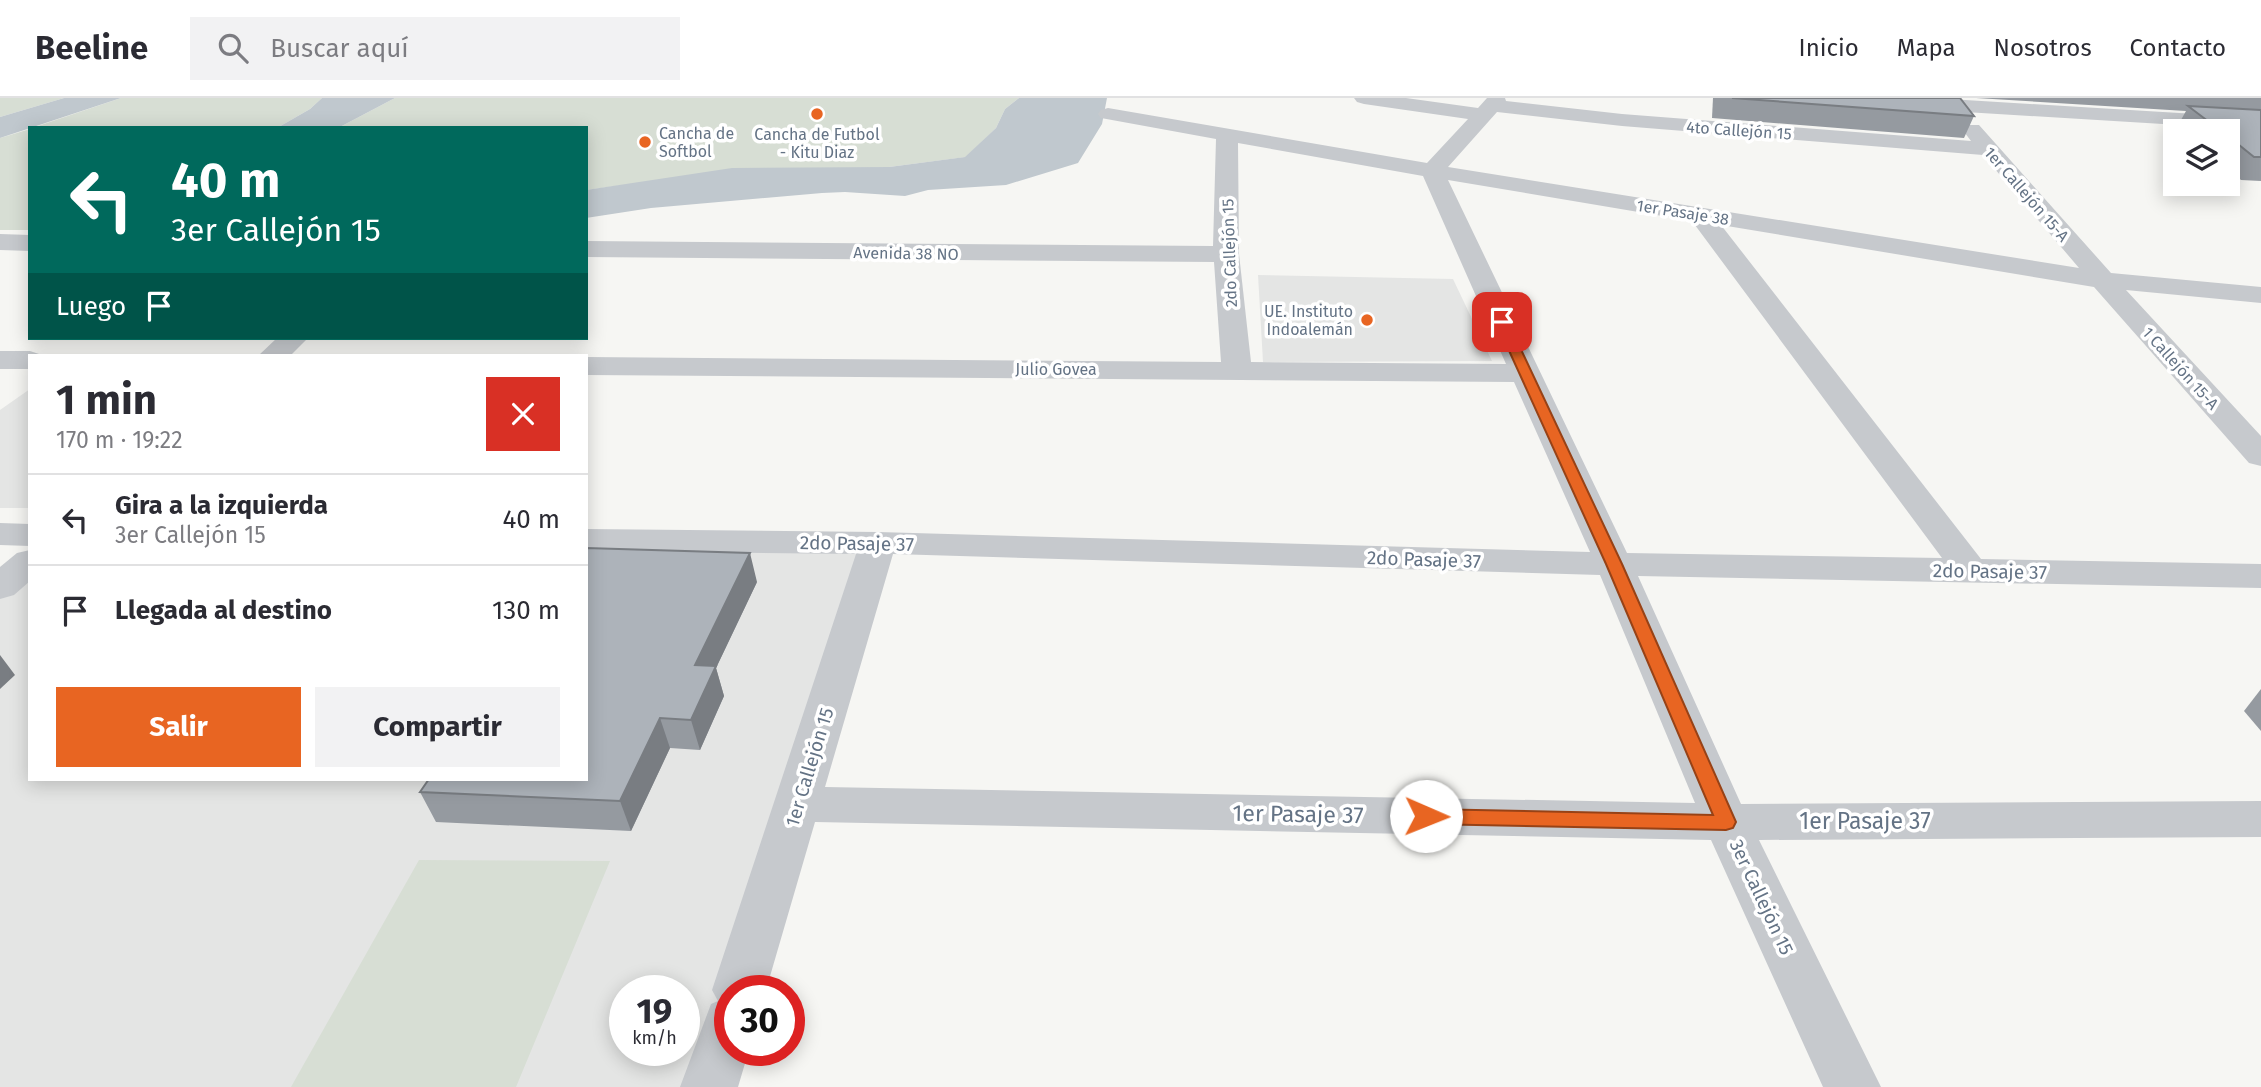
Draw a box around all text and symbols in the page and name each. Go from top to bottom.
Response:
search box [190,17,680,80]
text: Beeline [35,28,148,68]
icon: search [214,29,252,67]
text: Buscar aquí [270,33,409,64]
text: Inicio [1799,34,1859,62]
text: Mapa [1897,34,1956,62]
text: Nosotros [1994,34,2092,62]
text: Contacto [2130,34,2226,62]
marker: Cancha de Futbol - Kitu Diaz [809,106,825,122]
street label: 4to Callejón 15 [1686,117,1792,144]
map controls [2163,119,2240,196]
button: layers [2163,119,2240,196]
place label: Cancha de Softbol [659,124,734,161]
place label: Cancha de Futbol - Kitu Diaz [754,125,880,162]
marker: Cancha de Softbol [637,134,653,150]
street label: 1er Callejón 15-A [1980,143,2073,246]
text: 40 m [171,151,280,210]
icon: left [56,154,147,245]
street label: 1er Pasaje 38 [1635,196,1731,229]
street label: 2do Callejón 15 [1218,198,1241,308]
text: 3er Callejón 15 [171,211,381,249]
street label: Avenida 38 NO [853,243,959,264]
icon: arrive [140,287,178,325]
text: Luego [56,291,126,322]
pin [1472,292,1532,352]
place label: UE. Instituto Indoalemán [1264,302,1353,339]
icon: arrive [1483,303,1521,341]
marker: UE. Instituto Indoalemán [1359,312,1375,328]
street label: 1 Callejón 15-A [2139,323,2223,414]
street label: Julio Govea [1015,360,1097,379]
text: 1 min [56,375,157,425]
button: close [486,377,560,451]
text: 170 m · 19:22 [56,426,183,454]
text: Gira a la izquierda [115,490,328,521]
icon: left [56,501,94,539]
text: 40 m [502,504,560,535]
text: 3er Callejón 15 [115,521,266,549]
street label: 2do Pasaje 37 [800,531,914,556]
street label: 2do Pasaje 37 [1367,546,1481,573]
street label: 2do Pasaje 37 [1933,559,2047,584]
icon: arrive [56,592,94,630]
text: Llegada al destino [115,595,332,626]
text: 130 m [492,595,560,626]
button: Salir [56,687,301,767]
button: Compartir [315,687,560,767]
street label: 1er Callejón 15 [780,705,838,829]
position arrow [1389,779,1463,853]
street label: 1er Pasaje 37 [1232,799,1364,829]
street label: 1er Pasaje 37 [1799,807,1931,835]
street label: 3er Callejón 15 [1725,836,1798,959]
speed limit sign: 30 [714,975,805,1066]
text: 19 [637,990,672,1032]
text: km/h [632,1027,677,1049]

